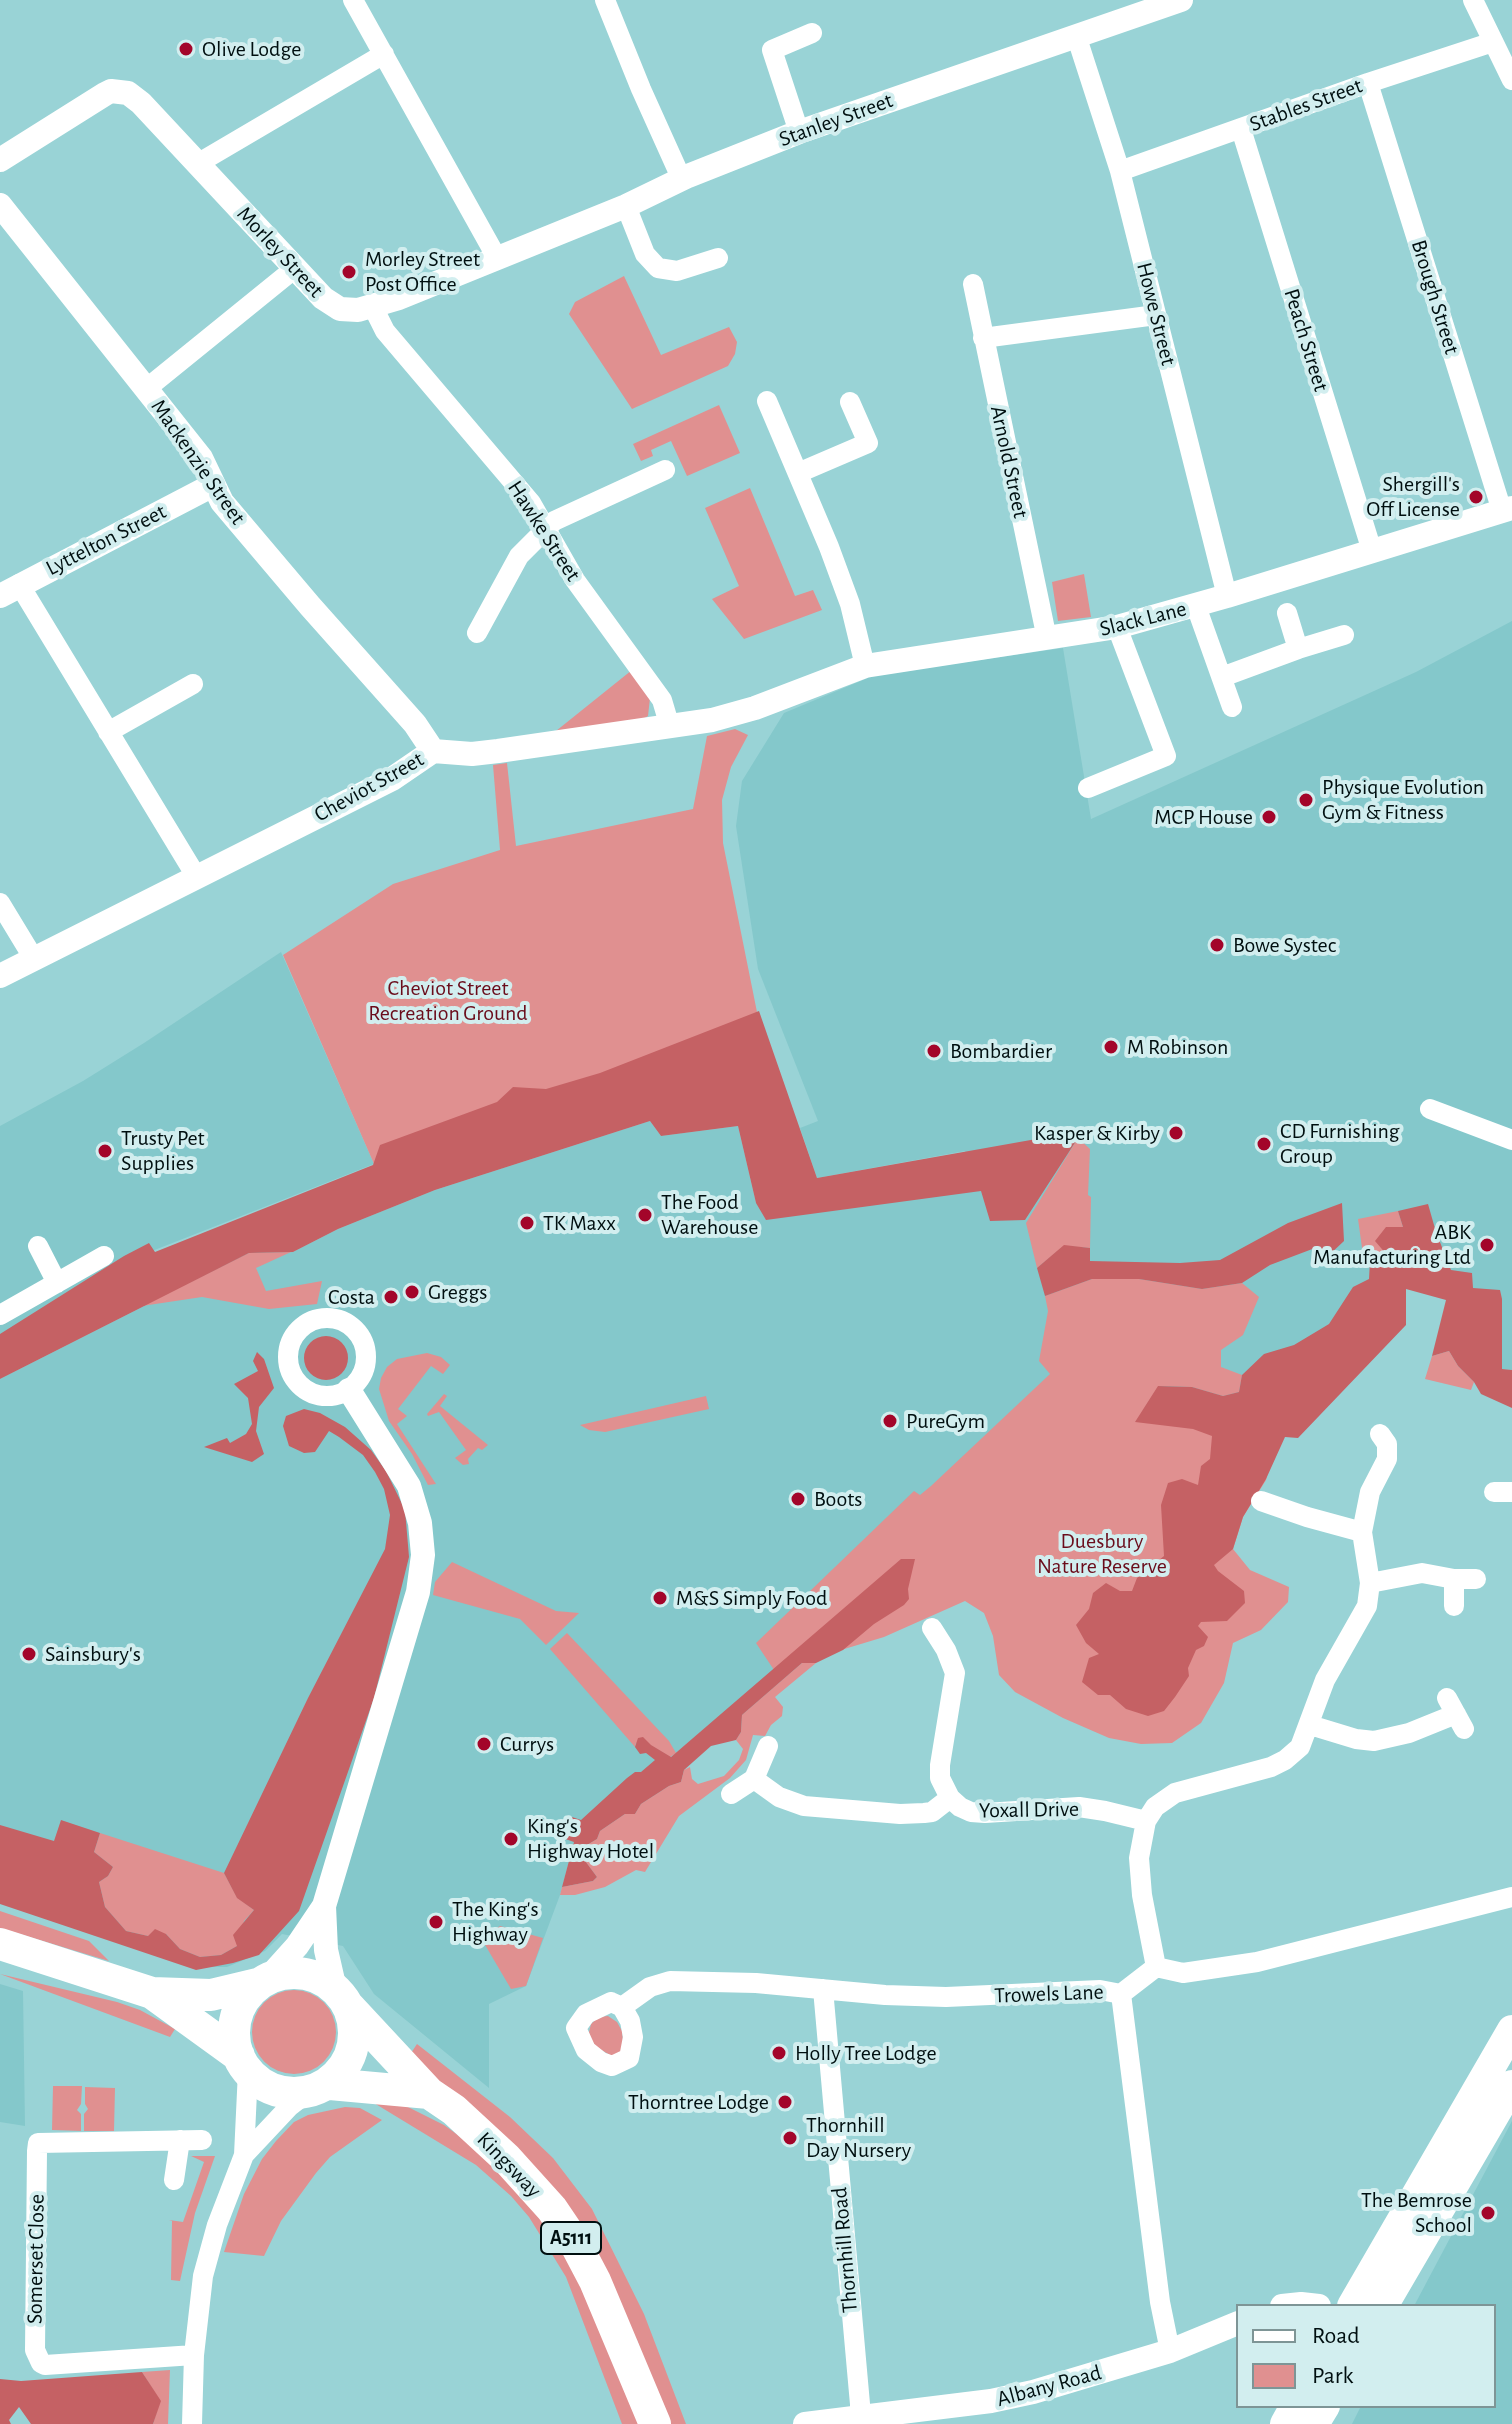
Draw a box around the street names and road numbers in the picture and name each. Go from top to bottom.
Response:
street label: Stables Street [1246,72,1366,138]
street label: Stanley Street [776,87,896,153]
street label: Morley Street [231,201,329,303]
street label: Brough Street [1405,237,1465,357]
street label: Howe Street [1130,260,1182,368]
street label: Peach Street [1278,285,1334,395]
street label: Mackenzie Street [145,394,251,530]
street label: Arnold Street [984,403,1034,521]
street label: Hawke Street [502,476,586,586]
street label: Lyttelton Street [41,498,171,582]
street label: Slack Lane [1097,595,1189,643]
street label: Cheviot Street [310,746,428,828]
street label: Yoxall Drive [979,1796,1079,1824]
street label: Trowels Lane [994,1979,1104,2009]
street label: Kingsway [471,2127,547,2203]
street label: Thornhill Road [826,2186,864,2314]
street label: Somerset Close [22,2194,50,2324]
road number: A5111 [541,2222,601,2254]
street label: Albany Road [994,2359,1104,2413]

